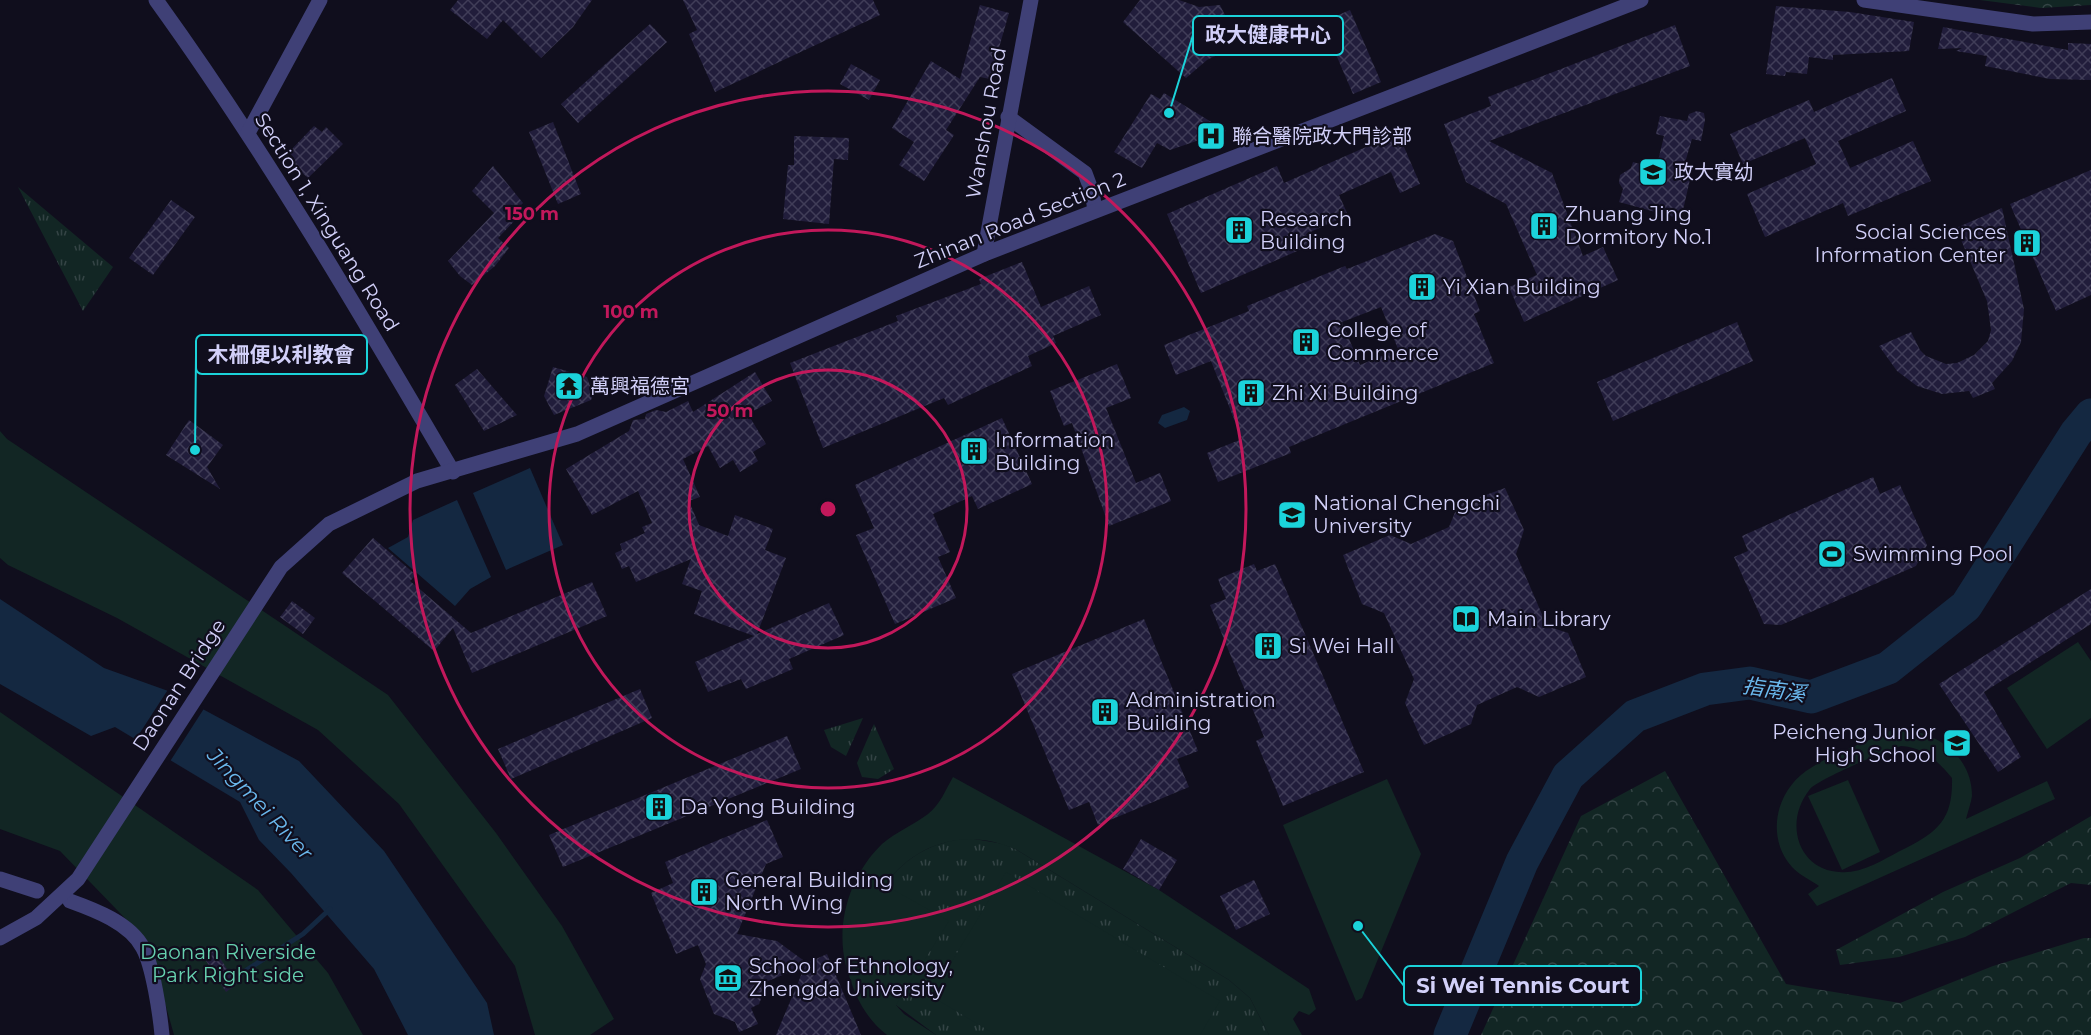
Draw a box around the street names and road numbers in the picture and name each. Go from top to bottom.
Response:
street label: Wanshou Road [961,45,1011,201]
street label: Section 1, Xinguang Road [250,108,404,336]
street label: Zhinan Road Section 2 [911,167,1129,273]
street label: Daonan Bridge [127,614,231,756]

